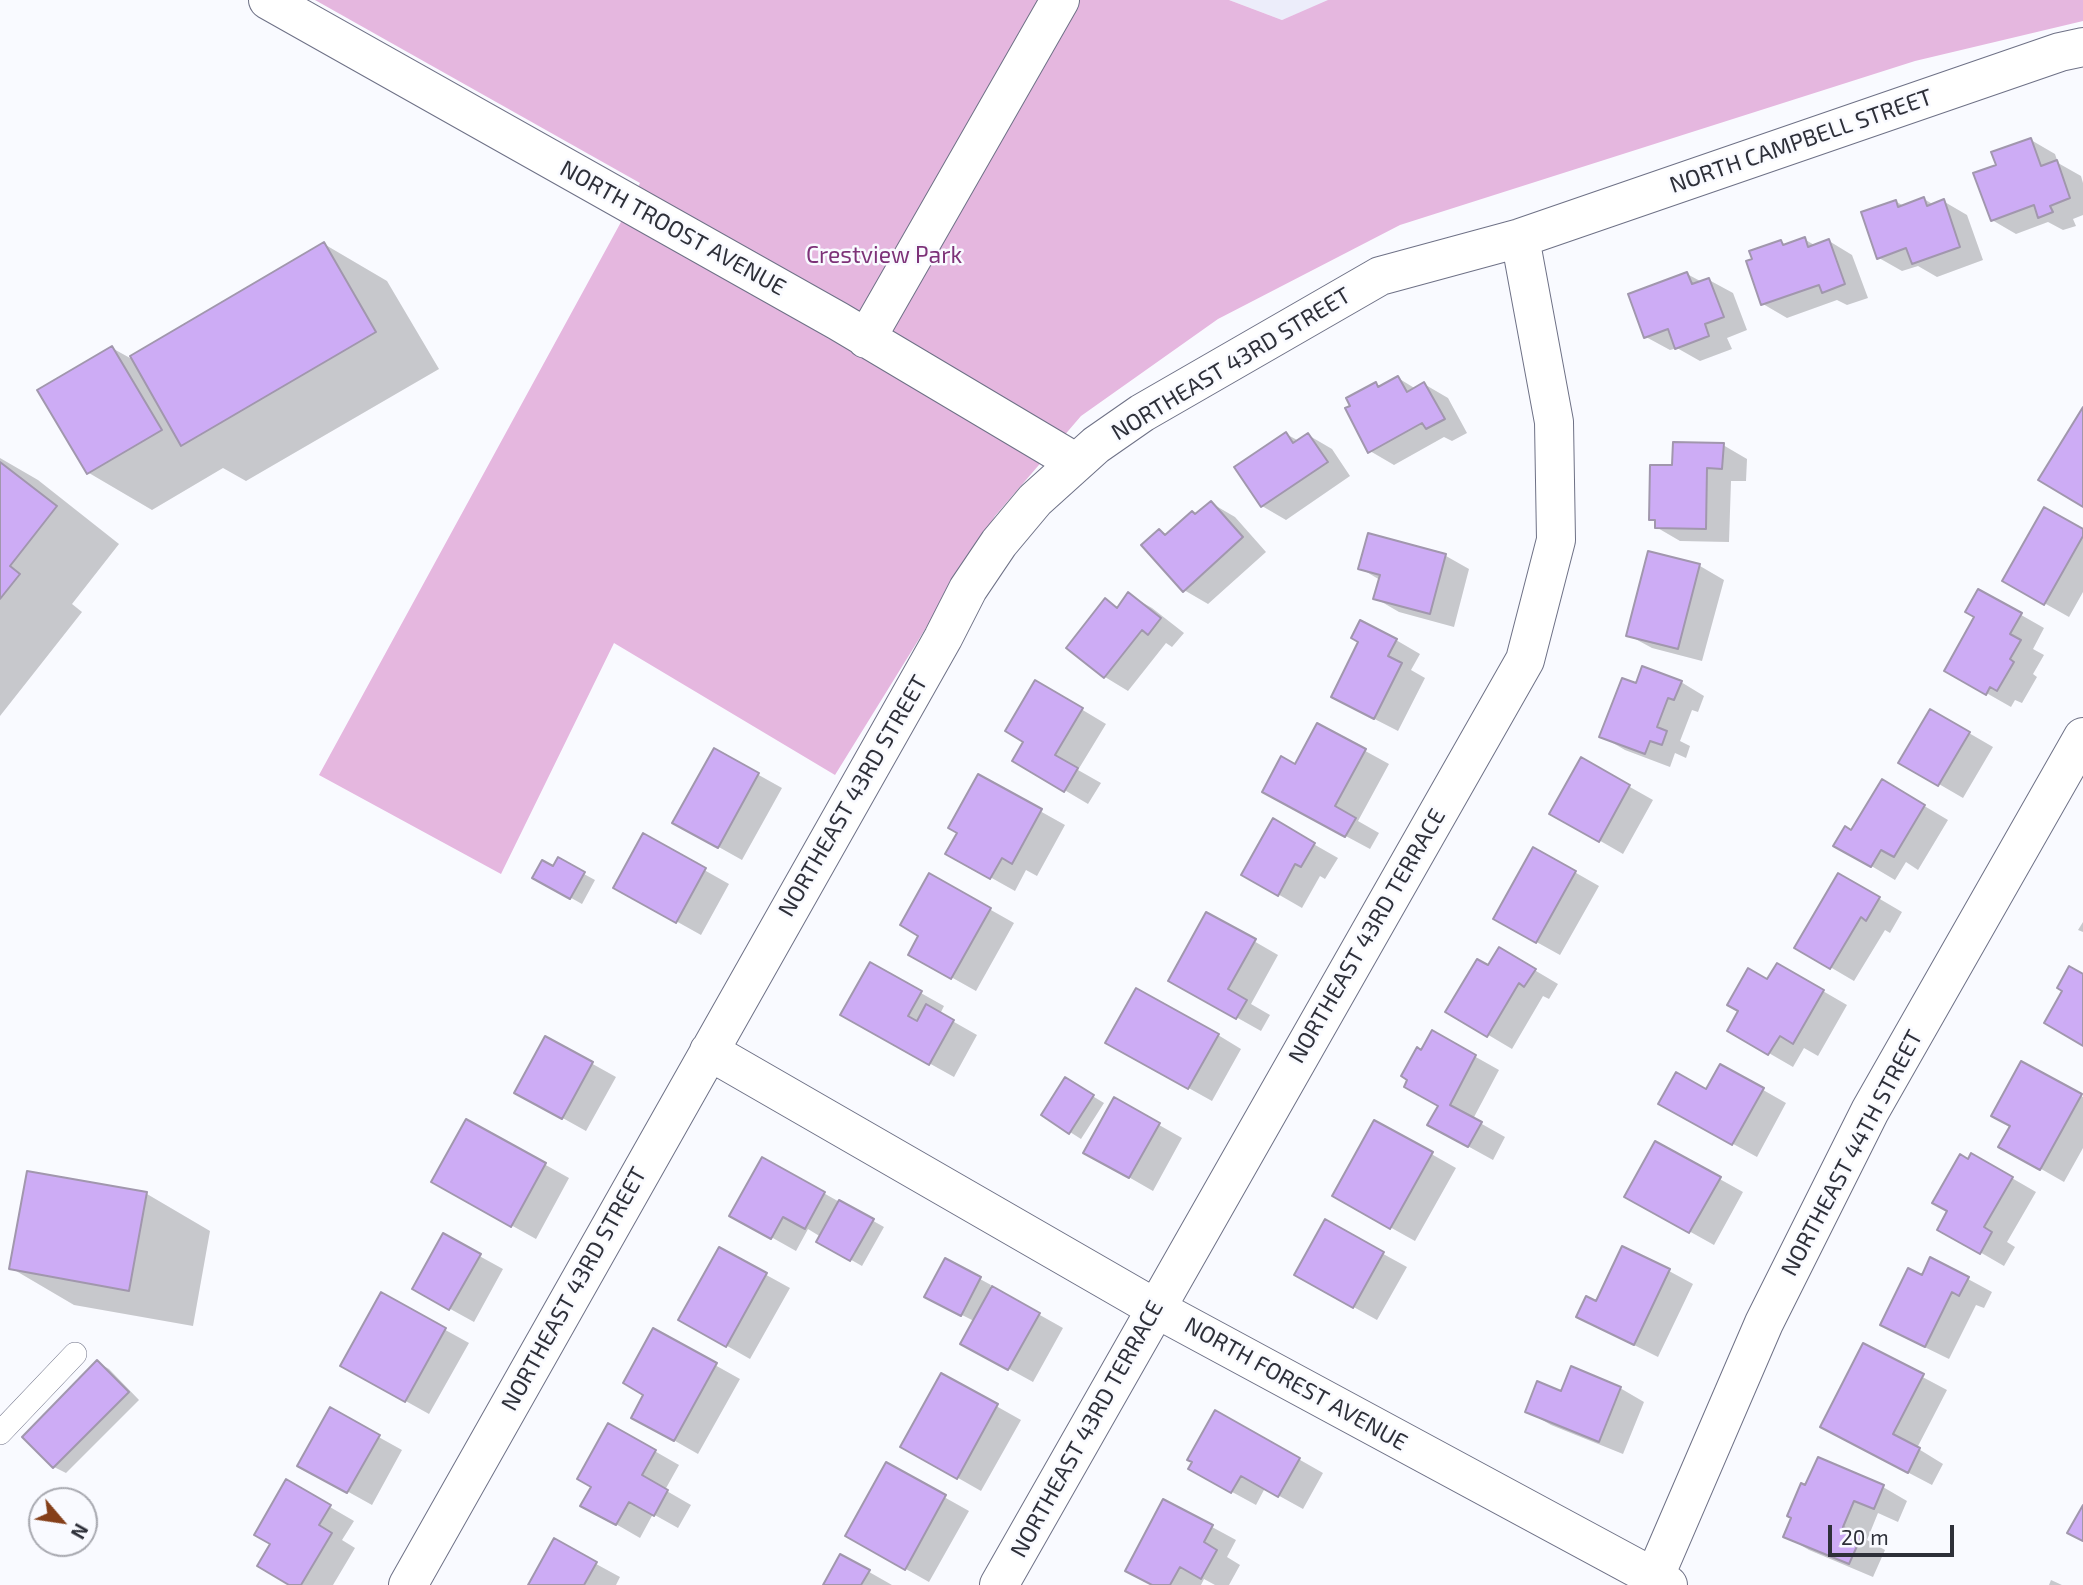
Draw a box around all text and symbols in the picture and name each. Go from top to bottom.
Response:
street label: NORTH CAMPBELL STREET [1666,83,1936,199]
street label: NORTH TROOST AVENUE [555,154,791,302]
park label: Crestview Park [806,241,962,269]
street label: NORTHEAST 43RD STREET [1106,282,1356,446]
street label: NORTHEAST 43RD STREET [773,670,933,922]
street label: NORTHEAST 43RD TERRACE [1283,804,1451,1068]
street label: NORTHEAST 44TH STREET [1775,1025,1929,1281]
street label: NORTHEAST 43RD STREET [496,1162,652,1416]
street label: NORTHEAST 43RD TERRACE [1005,1296,1169,1562]
street label: NORTH FOREST AVENUE [1180,1311,1412,1457]
north arrow [28,1487,98,1557]
scale bar [1831,1512,1957,1556]
text: N [67,1520,93,1543]
text: 20 m [1841,1524,1889,1549]

